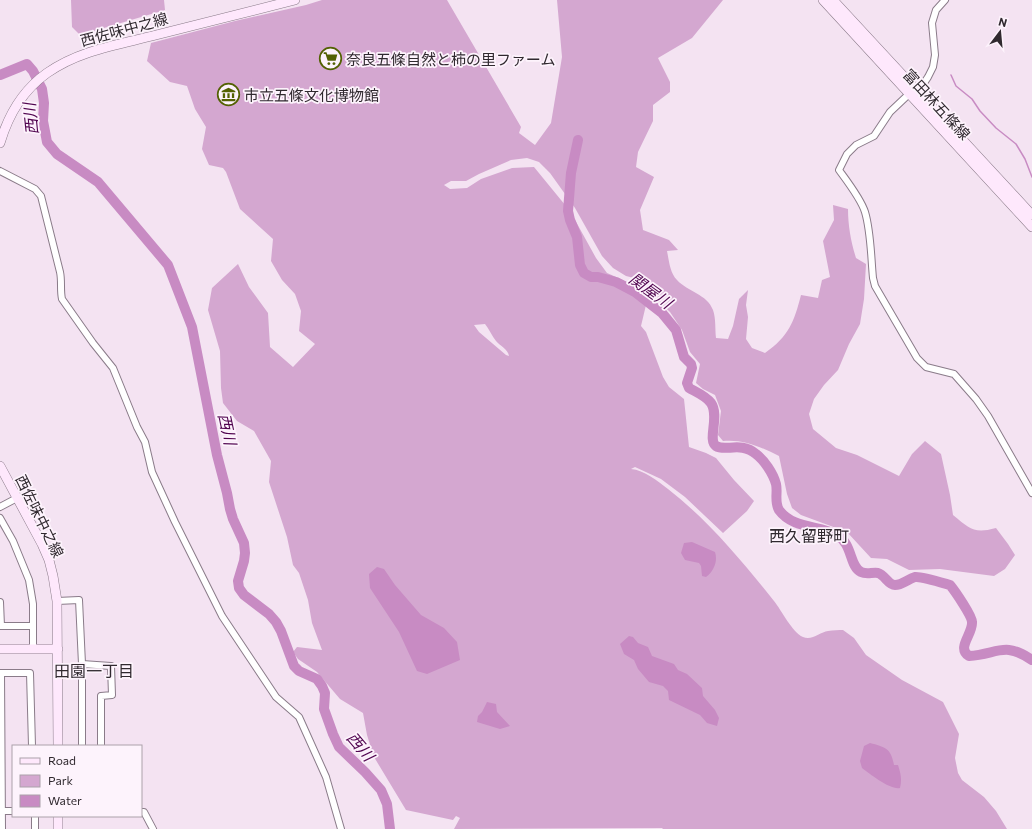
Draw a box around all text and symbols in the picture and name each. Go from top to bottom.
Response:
street label: 西佐味中之線 [78,9,170,49]
north arrow [980,12,1020,52]
text: N [997,15,1009,29]
supermarket icon: 奈良五條自然と柿の里ファーム [317,46,343,72]
place label: 奈良五條自然と柿の里ファーム [346,50,556,68]
street label: 富田林五條線 [900,65,974,143]
museum icon: 市立五條文化博物館 [215,82,241,108]
place label: 市立五條文化博物館 [244,86,379,104]
water label: 西川 [19,100,41,136]
water label: 関屋川 [626,268,678,313]
water label: 西川 [215,411,241,449]
street label: 西佐味中之線 [12,472,68,560]
district label: 西久留野町 [769,526,849,545]
district label: 田園一丁目 [54,661,134,680]
water label: 西川 [343,728,380,766]
legend [12,745,142,817]
text: Road [48,753,76,767]
text: Park [48,773,74,787]
text: Water [48,793,82,807]

